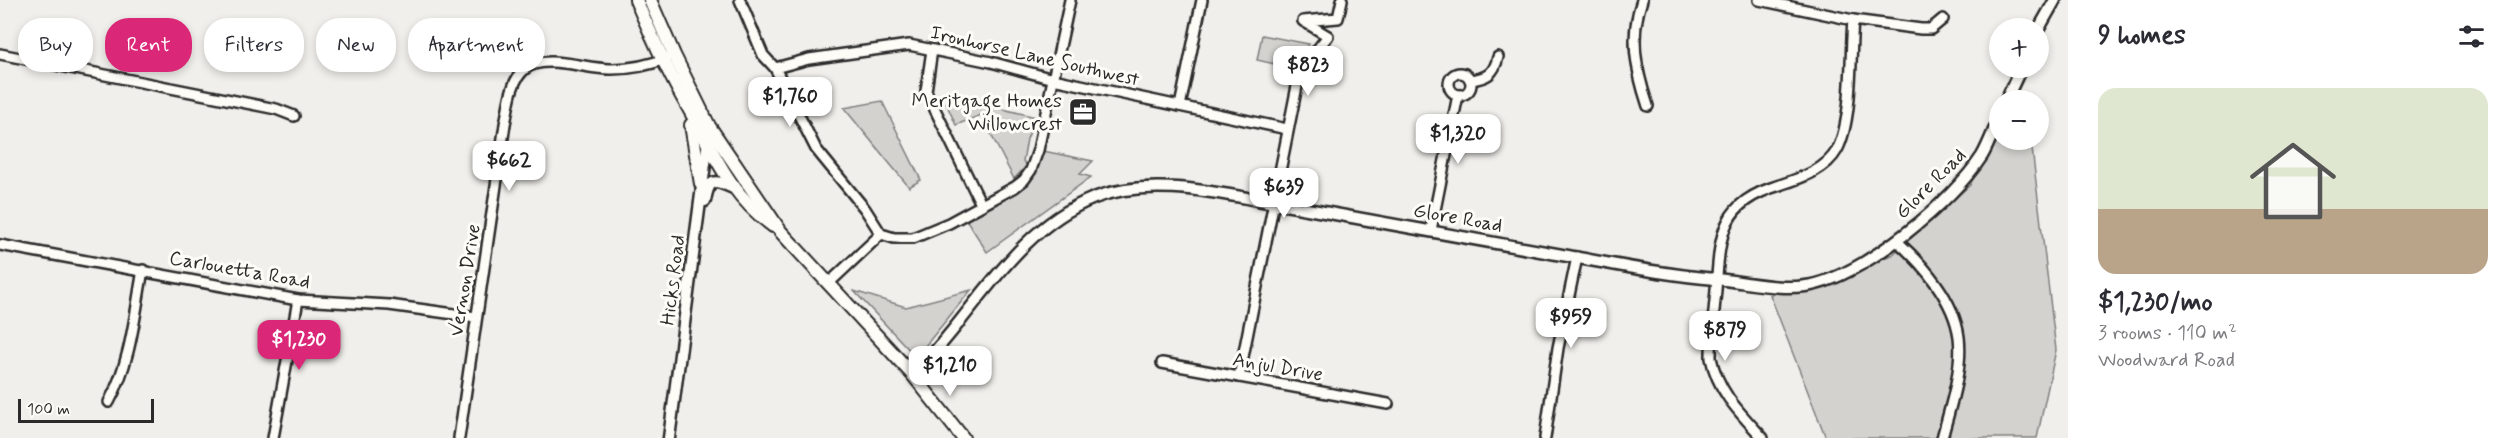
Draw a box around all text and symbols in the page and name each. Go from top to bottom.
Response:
chip: Buy [18,18,93,72]
chip: Rent [105,18,192,72]
chip: Filters [204,18,304,72]
chip: New [316,18,396,72]
chip: Apartment [408,18,545,72]
map controls [1989,18,2049,150]
button: + [1989,18,2049,78]
street label: Ironhorse Lane Southwest [928,19,1142,94]
text: 9 homes [2098,19,2186,53]
icon: filters [2455,20,2488,53]
pin: $823 [1272,46,1344,97]
text: $823 [1287,52,1329,79]
pin: $1,760 [741,77,839,128]
text: $1,760 [762,83,818,110]
place label: Meritgage Homes Willowcrest [911,88,1062,138]
button: − [1989,90,2049,150]
office icon: Meritgage Homes Willowcrest [1067,96,1099,128]
pin: $1,320 [1409,114,1507,165]
text: $1,320 [1430,120,1486,147]
icon: home [2239,127,2347,235]
pin: $662 [473,141,545,192]
street label: Glore Road [1890,143,1972,225]
text: $662 [487,147,532,174]
pin: $639 [1248,168,1320,219]
text: $639 [1264,174,1305,201]
street label: Glore Road [1411,197,1504,240]
street label: Vernon Drive [443,222,488,338]
street label: Hicks Road [655,233,692,327]
street label: Carlouetta Road [167,245,312,296]
text: $1,230/mo [2098,286,2213,320]
pin: $959 [1535,298,1607,349]
text: $959 [1550,304,1592,331]
pin: $879 [1689,311,1761,362]
text: $879 [1703,317,1747,344]
pin: $1,230 [250,320,348,371]
text: 3 rooms · 110 m² [2098,320,2237,347]
text: $1,230 [272,326,326,353]
pin: $1,210 [901,346,999,397]
street label: Anjul Drive [1230,346,1325,389]
text: Woodward Road [2098,347,2235,374]
text: $1,210 [923,352,977,379]
scale bar [18,396,154,424]
text: 100 m [27,399,70,420]

